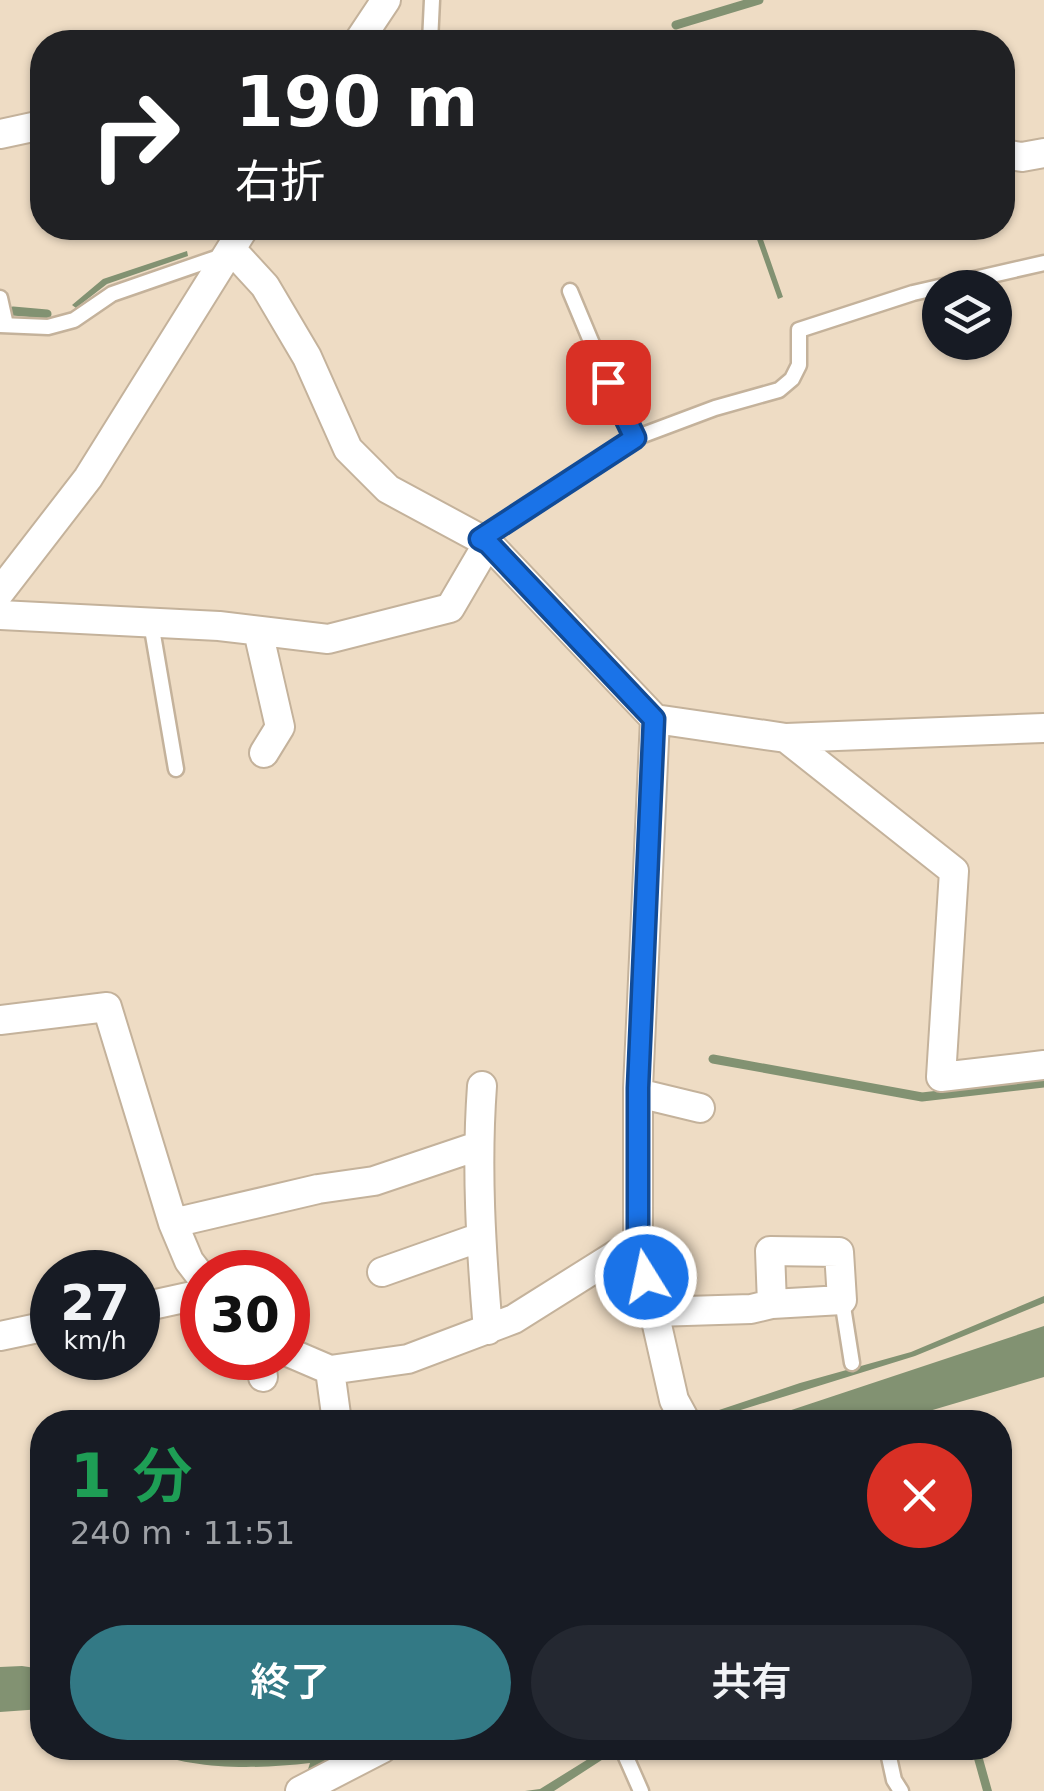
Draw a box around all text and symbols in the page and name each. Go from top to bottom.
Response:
text: 190 m [235,61,478,143]
icon: right [70,70,200,200]
text: 右折 [235,155,325,208]
map controls [922,270,1012,360]
button: layers [922,270,1012,360]
pin [566,340,651,425]
icon: arrive [581,355,636,410]
position arrow [594,1225,698,1329]
speed limit sign: 30 [180,1250,310,1380]
text: 27 [60,1274,130,1332]
text: km/h [63,1326,127,1355]
text: 1 分 [70,1441,193,1511]
button: close [867,1443,972,1548]
text: 240 m · 11:51 [70,1514,295,1552]
button: 終了 [70,1625,511,1740]
button: 共有 [531,1625,972,1740]

